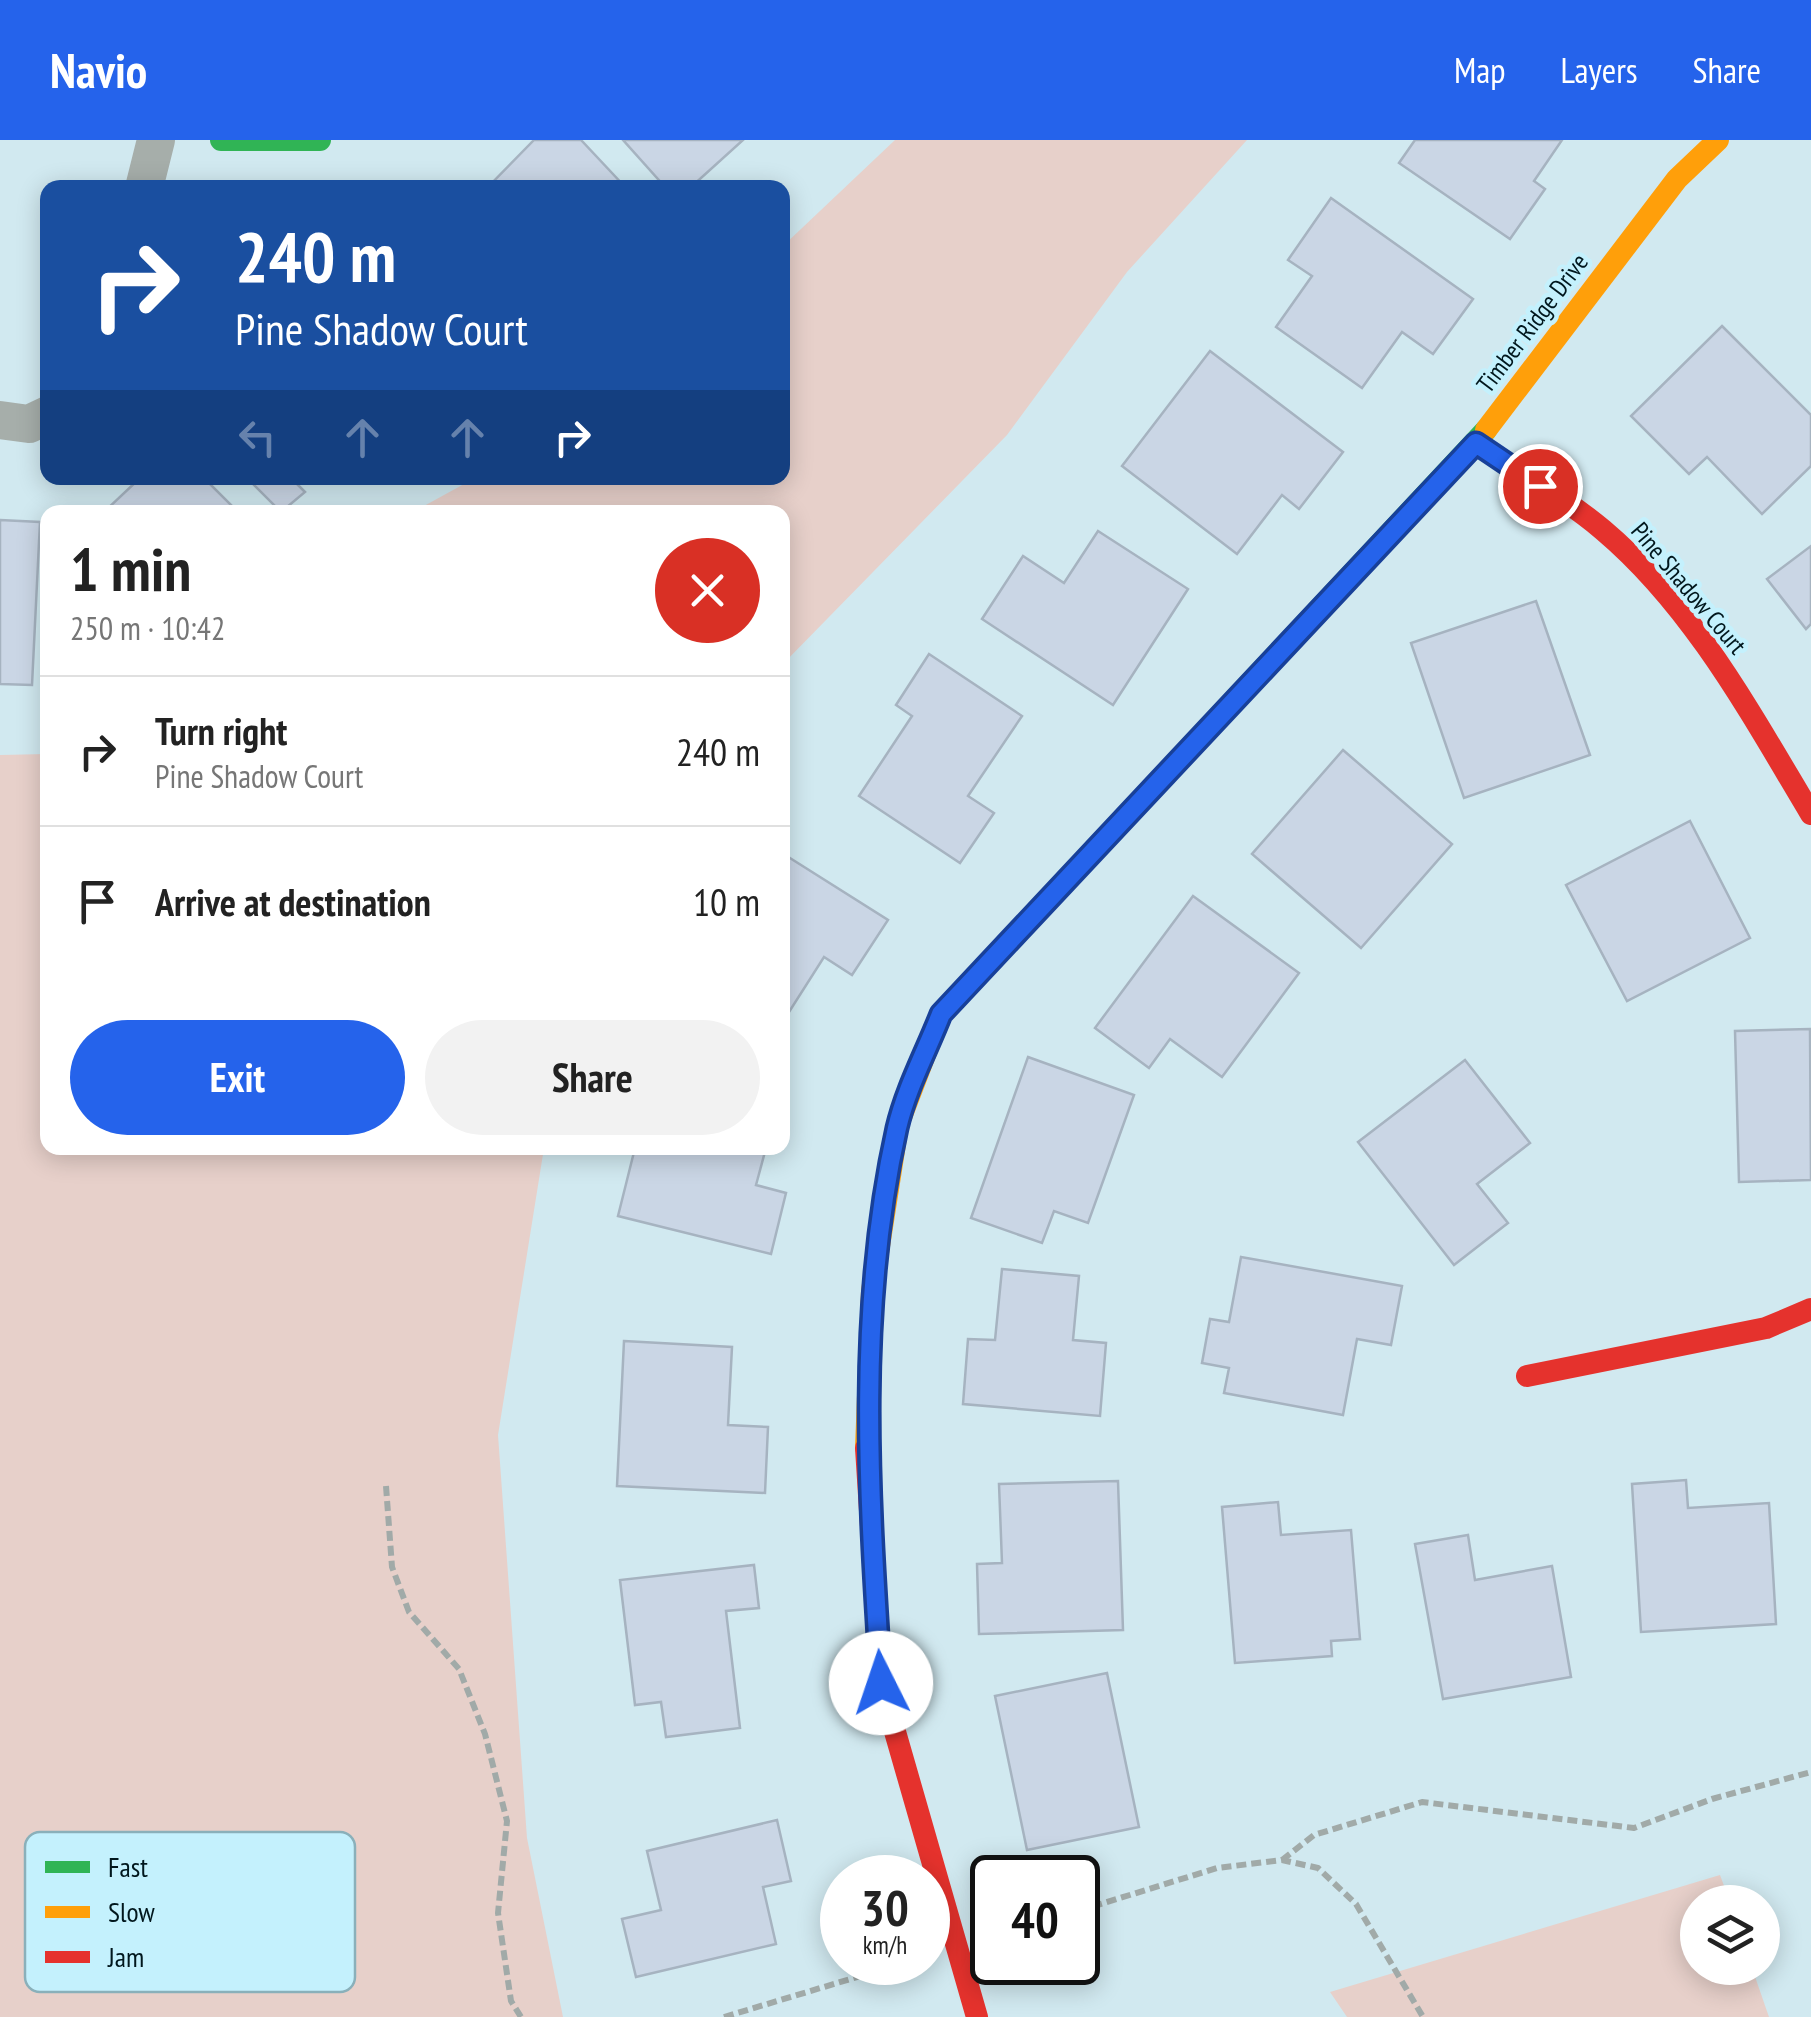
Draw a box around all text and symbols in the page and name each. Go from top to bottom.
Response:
text: Navio [50,39,147,101]
text: Map [1454,47,1505,93]
text: Layers [1560,47,1638,93]
text: Share [1693,47,1761,93]
text: 240 m [235,211,396,301]
icon: right [70,220,200,350]
street label: Timber Ridge Drive [1469,247,1595,399]
text: Pine Shadow Court [235,299,528,357]
icon: left [230,410,285,465]
icon: ahead [335,410,390,465]
icon: ahead [440,410,495,465]
icon: right [545,410,600,465]
pin [1498,444,1583,529]
icon: arrive [1513,459,1568,514]
street label: Pine Shadow Court [1624,515,1754,661]
text: 1 min [70,530,191,608]
button: close [655,538,760,643]
text: 250 m · 10:42 [70,607,225,649]
text: Turn right [155,706,287,755]
icon: right [70,724,125,779]
text: 240 m [676,727,760,776]
text: Pine Shadow Court [155,755,363,797]
icon: arrive [70,874,125,929]
text: Arrive at destination [155,877,431,926]
text: 10 m [693,877,760,926]
button: Exit [70,1020,405,1135]
button: Share [425,1020,760,1135]
position arrow [829,1631,933,1735]
legend [25,1832,355,1992]
text: Fast [108,1848,148,1885]
speed limit sign: 40 [970,1855,1100,1985]
text: 30 [861,1875,909,1940]
map controls [1680,1885,1780,1985]
button: layers [1680,1885,1780,1985]
text: Slow [108,1893,155,1930]
text: km/h [863,1929,907,1961]
text: Jam [107,1938,144,1975]

